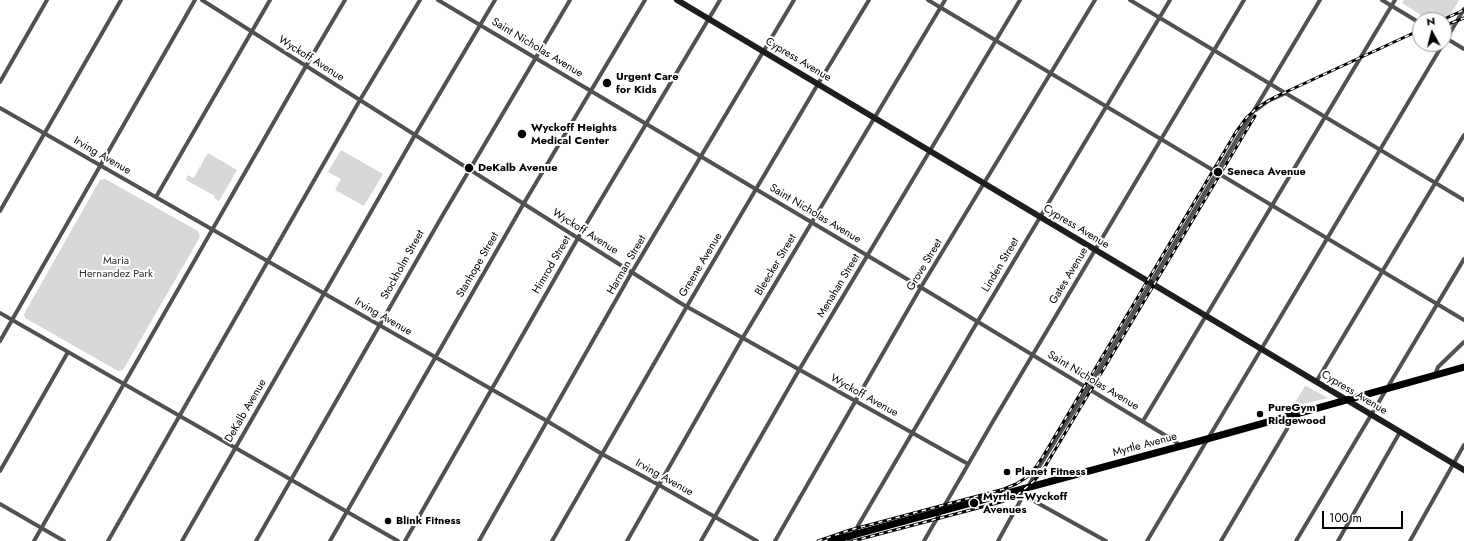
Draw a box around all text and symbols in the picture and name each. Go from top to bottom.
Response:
north arrow [1412,12,1452,52]
text: N [1425,13,1436,30]
street label: Saint Nicholas Avenue [489,16,585,80]
street label: Wyckoff Avenue [276,33,346,85]
street label: Cypress Avenue [763,35,833,85]
place label: Urgent Care for Kids [616,70,679,96]
marker: Urgent Care for Kids [601,77,613,89]
place label: Wyckoff Heights Medical Center [531,121,617,147]
marker: Wyckoff Heights Medical Center [516,128,528,140]
street label: Irving Avenue [71,134,133,178]
place label: DeKalb Avenue [478,161,557,175]
marker: DeKalb Avenue [463,162,475,174]
place label: Seneca Avenue [1227,165,1306,179]
marker: Seneca Avenue [1212,166,1224,178]
street label: Saint Nicholas Avenue [767,182,863,246]
street label: Cypress Avenue [1041,202,1111,252]
street label: Wyckoff Avenue [550,206,620,258]
street label: Stockholm Street [379,228,427,302]
street label: Stanhope Street [454,230,502,300]
street label: Greene Avenue [677,231,725,299]
street label: Bleecker Street [753,232,799,298]
street label: Harman Street [605,233,649,297]
street label: Himrod Street [530,234,574,296]
street label: Linden Street [980,236,1022,294]
street label: Grove Street [904,237,946,293]
street label: Gates Avenue [1047,245,1091,307]
street label: Menahan Street [815,252,863,320]
park label: Maria Hernandez Park [79,254,153,280]
street label: Irving Avenue [352,295,414,339]
street label: Saint Nicholas Avenue [1045,349,1141,413]
street label: Cypress Avenue [1319,368,1389,418]
street label: Wyckoff Avenue [828,372,900,420]
street label: DeKalb Avenue [223,377,269,445]
place label: PureGym Ridgewood [1268,401,1326,427]
marker: PureGym Ridgewood [1255,409,1265,419]
street label: Myrtle Avenue [1111,430,1179,460]
street label: Irving Avenue [633,457,695,499]
place label: Planet Fitness [1015,465,1085,479]
marker: Planet Fitness [1002,467,1012,477]
place label: Myrtle–Wyckoff Avenues [983,490,1067,516]
marker: Myrtle–Wyckoff Avenues [968,497,980,509]
scale bar [1324,503,1405,529]
text: 100 m [1329,509,1362,527]
place label: Blink Fitness [396,514,461,528]
marker: Blink Fitness [383,516,393,526]

